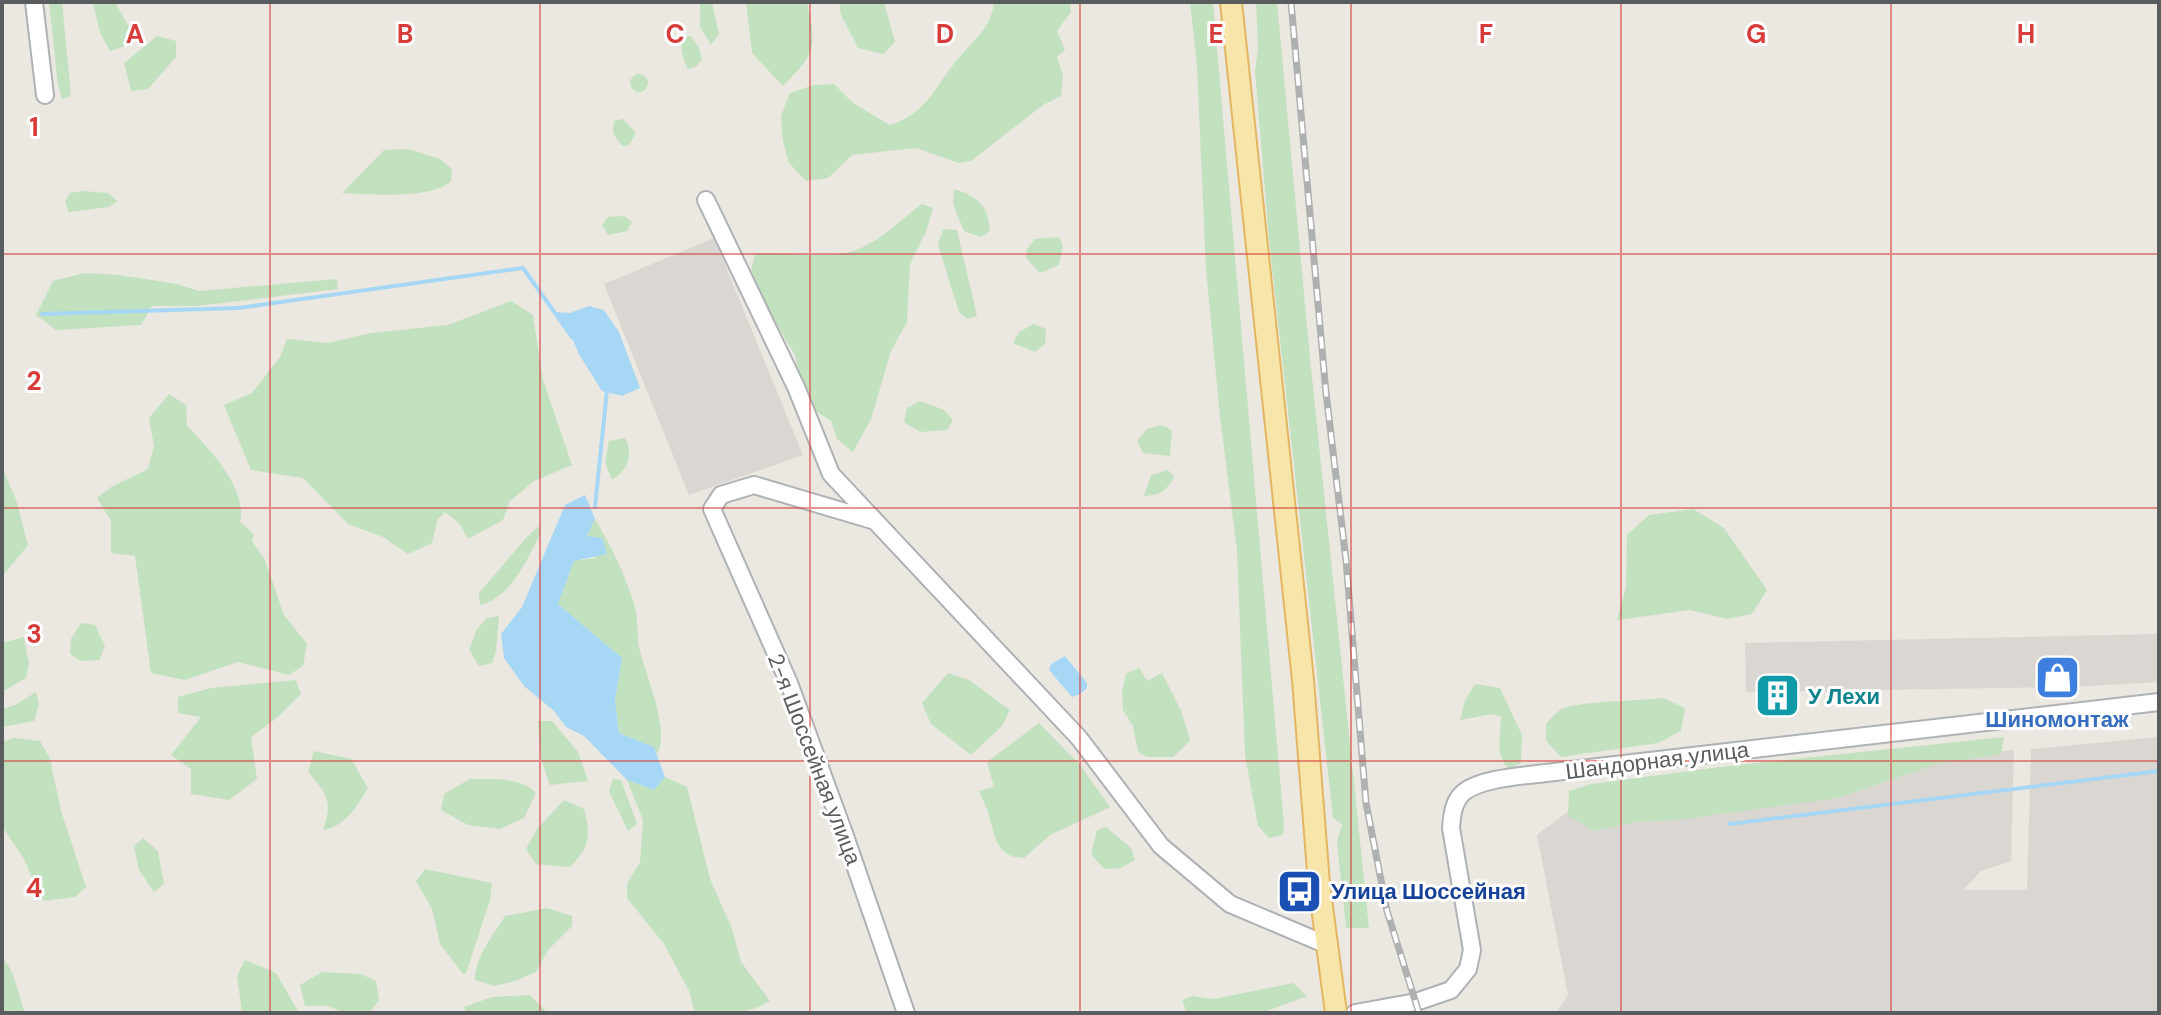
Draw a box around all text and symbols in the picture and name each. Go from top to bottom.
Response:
text: A [126,17,144,51]
text: B [397,17,413,51]
text: C [665,17,685,51]
text: D [936,17,954,51]
text: E [1208,17,1224,51]
text: F [1479,17,1493,51]
text: G [1746,17,1766,51]
text: H [2017,17,2035,51]
text: 1 [29,110,39,144]
text: 2 [26,364,42,398]
text: 3 [26,617,42,651]
street label: 2-я Шоссейная улица [761,649,868,870]
shop icon: Шиномонтаж [2033,654,2081,702]
building icon: У Лехи [1753,672,1801,720]
place label: У Лехи [1808,682,1880,711]
place label: Шиномонтаж [1985,705,2129,734]
street label: Шандорная улица [1564,735,1751,786]
bus stop icon: Улица Шоссейная [1276,867,1324,915]
text: 4 [26,871,42,905]
place label: Улица Шоссейная [1331,877,1526,906]

